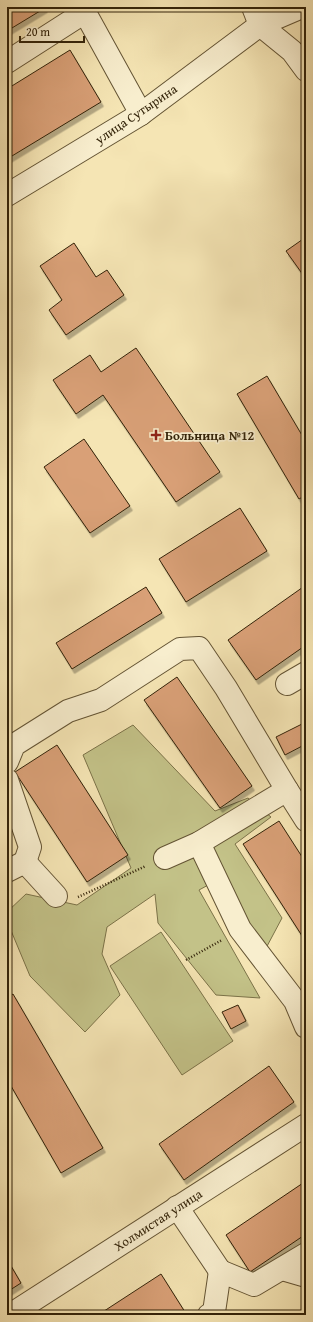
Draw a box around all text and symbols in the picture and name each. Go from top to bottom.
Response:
scale bar [20,18,84,44]
text: 20 m [26,23,50,40]
street label: улица Сутырина [90,79,182,149]
place label: Больница №12 [165,426,255,445]
marker: Больница №12 [150,429,162,441]
street label: Холмистая улица [110,1184,206,1256]

